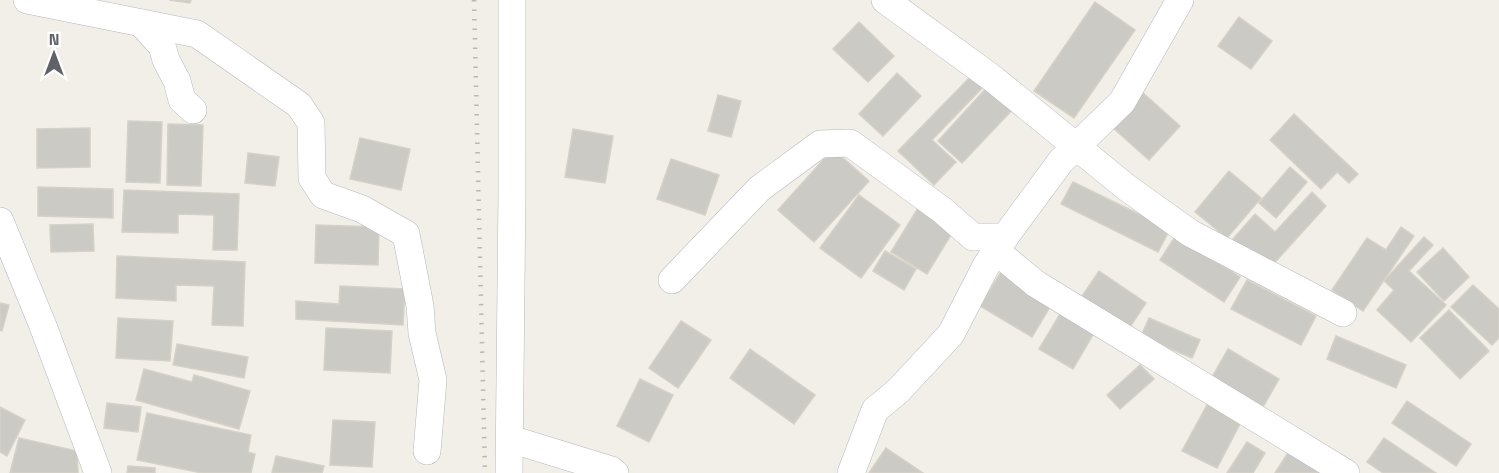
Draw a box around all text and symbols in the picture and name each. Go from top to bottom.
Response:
north arrow [24,24,84,84]
text: N [49,29,59,50]

